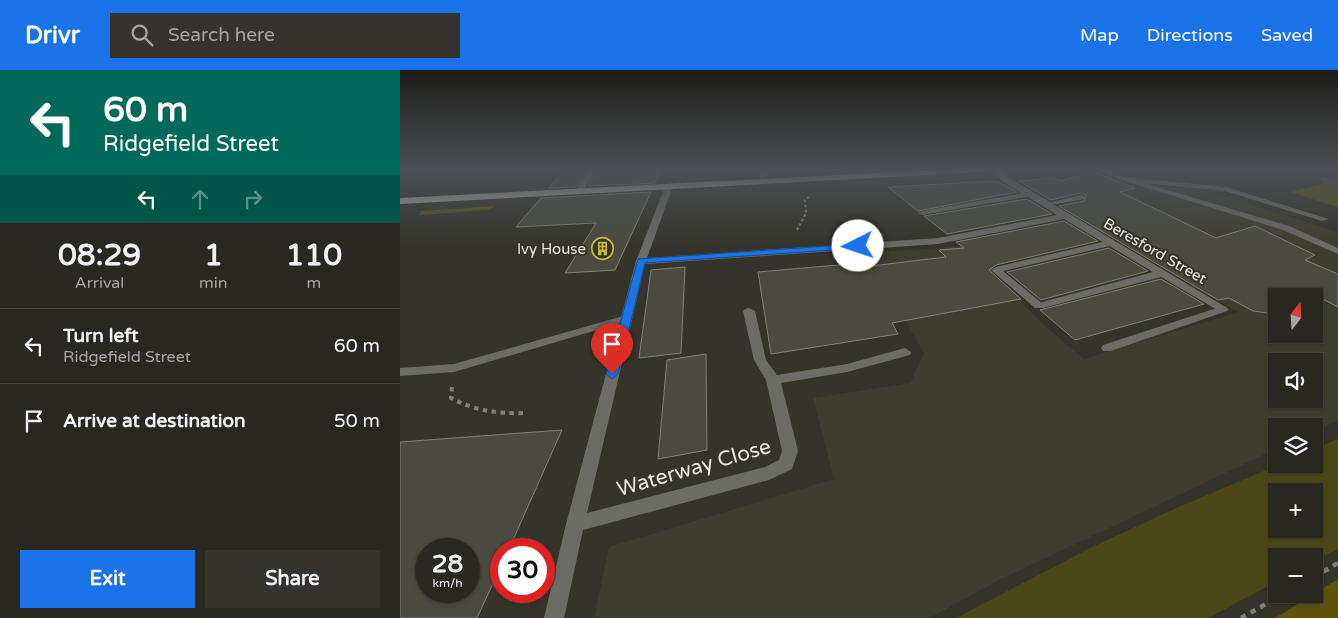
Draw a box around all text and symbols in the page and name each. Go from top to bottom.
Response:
search box [110,13,460,58]
text: Drivr [25,21,80,50]
icon: search [128,21,156,49]
text: Search here [168,24,275,46]
text: Map [1080,24,1119,46]
text: Directions [1147,24,1233,46]
text: Saved [1261,24,1313,46]
text: 60 m [103,89,188,131]
icon: left [20,90,85,155]
text: Ridgefield Street [103,131,279,157]
icon: left [133,185,161,213]
icon: ahead [186,185,214,213]
icon: right [239,185,267,213]
street label: Beresford Street [1100,214,1210,288]
position arrow [831,219,883,271]
text: 08:29 [58,237,141,274]
text: 1 [204,237,223,274]
text: 110 [286,237,342,274]
building icon: Ivy House [590,237,614,261]
place label: Ivy House [517,240,586,258]
text: Arrival [75,273,124,293]
text: min [199,273,228,293]
text: m [306,273,321,293]
north arrow [1268,288,1322,342]
map controls [1268,288,1323,603]
pin [591,323,633,374]
text: Turn left [63,325,139,347]
icon: arrive [598,330,626,358]
icon: left [20,332,48,360]
text: 60 m [334,335,380,357]
text: Ridgefield Street [63,347,191,367]
button: sound [1268,353,1323,408]
icon: arrive [20,407,48,435]
text: Arrive at destination [63,410,246,432]
text: 50 m [334,410,380,432]
button: layers [1268,418,1323,473]
street label: Waterway Close [614,434,774,502]
button: + [1268,483,1323,538]
speed limit sign: 30 [490,538,555,603]
button: − [1268,548,1323,603]
text: 28 [432,549,463,579]
button: Exit [20,550,195,608]
button: Share [205,550,380,608]
text: km/h [432,576,463,590]

